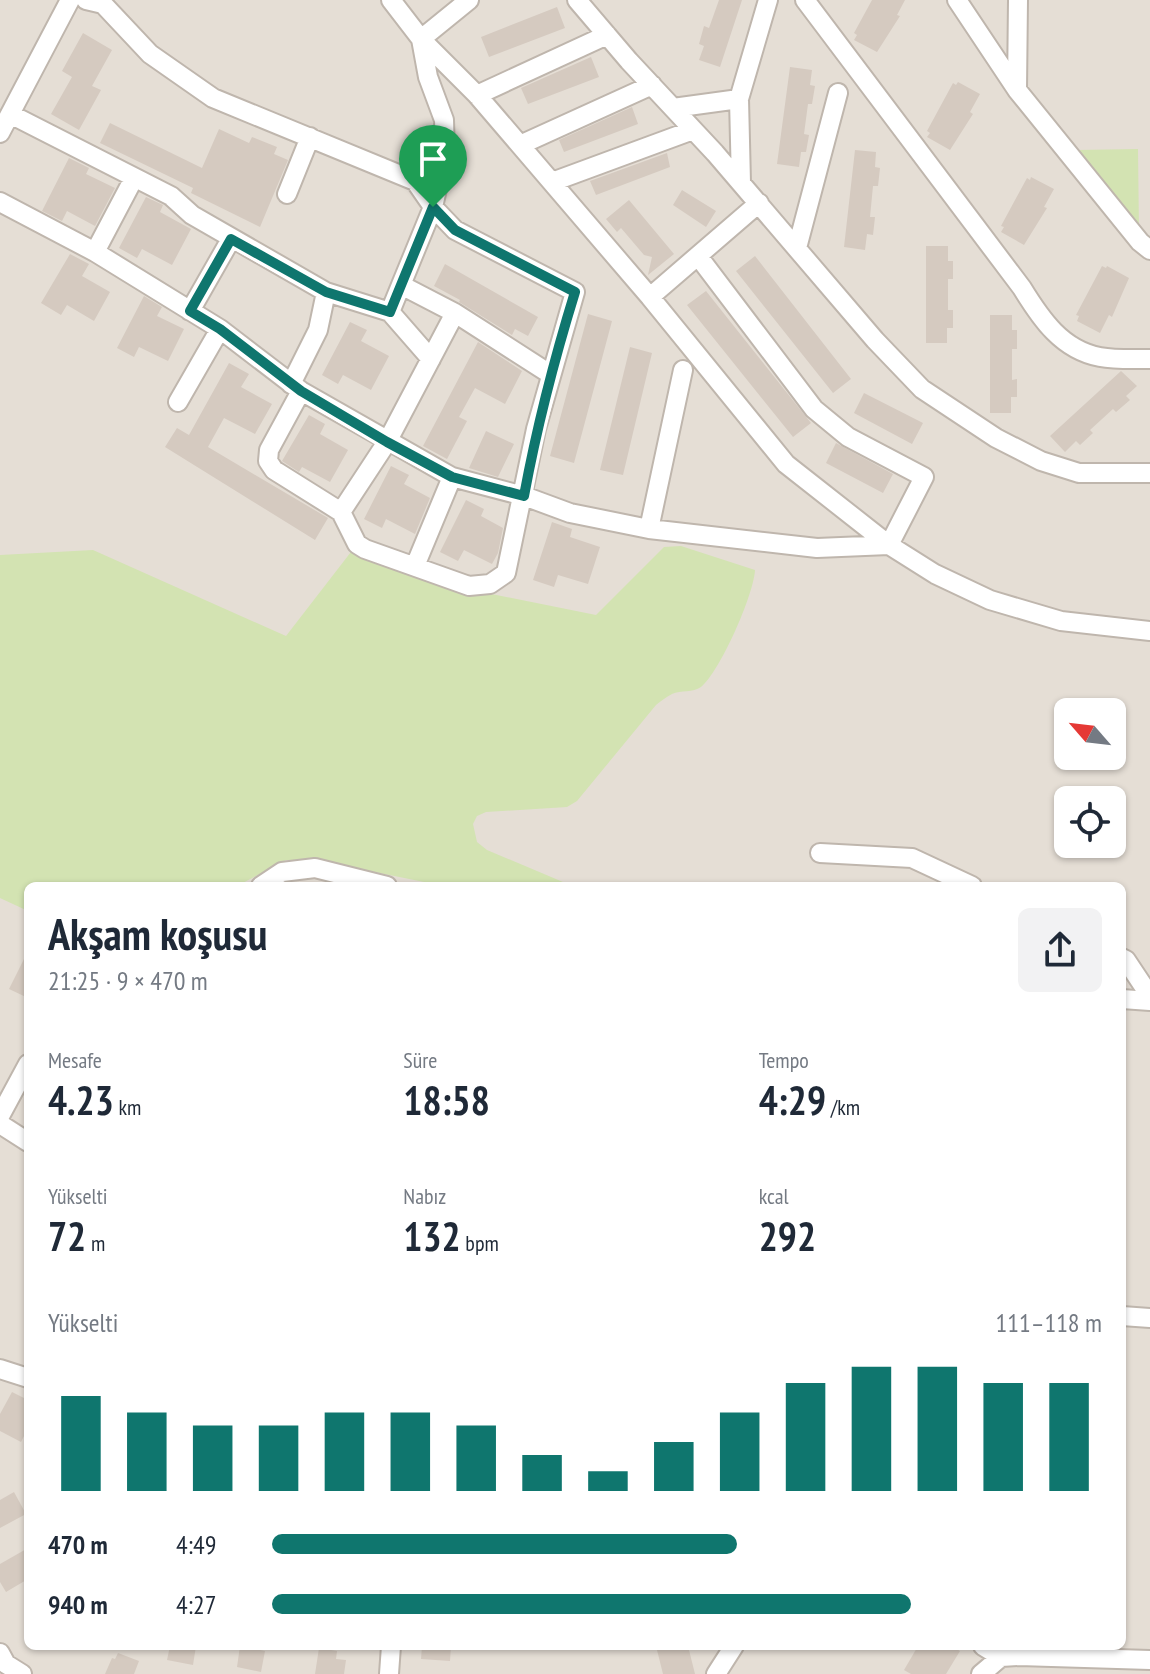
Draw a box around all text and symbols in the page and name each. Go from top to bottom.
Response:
pin [399,125,467,207]
icon: arrive [411,137,455,181]
north arrow [1054,698,1126,770]
map controls [1054,698,1126,858]
button: locate [1054,786,1126,858]
text: Akşam koşusu [48,905,267,962]
button: share [1018,908,1102,992]
text: 21:25 · 9 × 470 m [48,964,208,997]
text: Mesafe [48,1046,102,1074]
text: Süre [403,1046,437,1074]
text: Tempo [759,1046,809,1074]
text: 4.23 [48,1074,114,1126]
text: 18:58 [403,1074,490,1126]
text: 4:29 [759,1074,826,1126]
text: km [114,1093,141,1121]
text: /km [826,1093,860,1121]
text: Yükselti [48,1182,108,1210]
text: Nabız [403,1182,446,1210]
text: kcal [759,1182,789,1210]
text: 72 [48,1210,86,1262]
text: 132 [403,1210,461,1262]
text: 292 [759,1210,816,1262]
text: m [86,1229,105,1257]
text: bpm [461,1229,499,1257]
text: Yükselti [48,1306,118,1339]
text: 111–118 m [996,1306,1102,1339]
text: 470 m [48,1528,108,1561]
text: 4:49 [176,1528,216,1561]
text: 940 m [48,1588,108,1621]
text: 4:27 [176,1588,216,1621]

